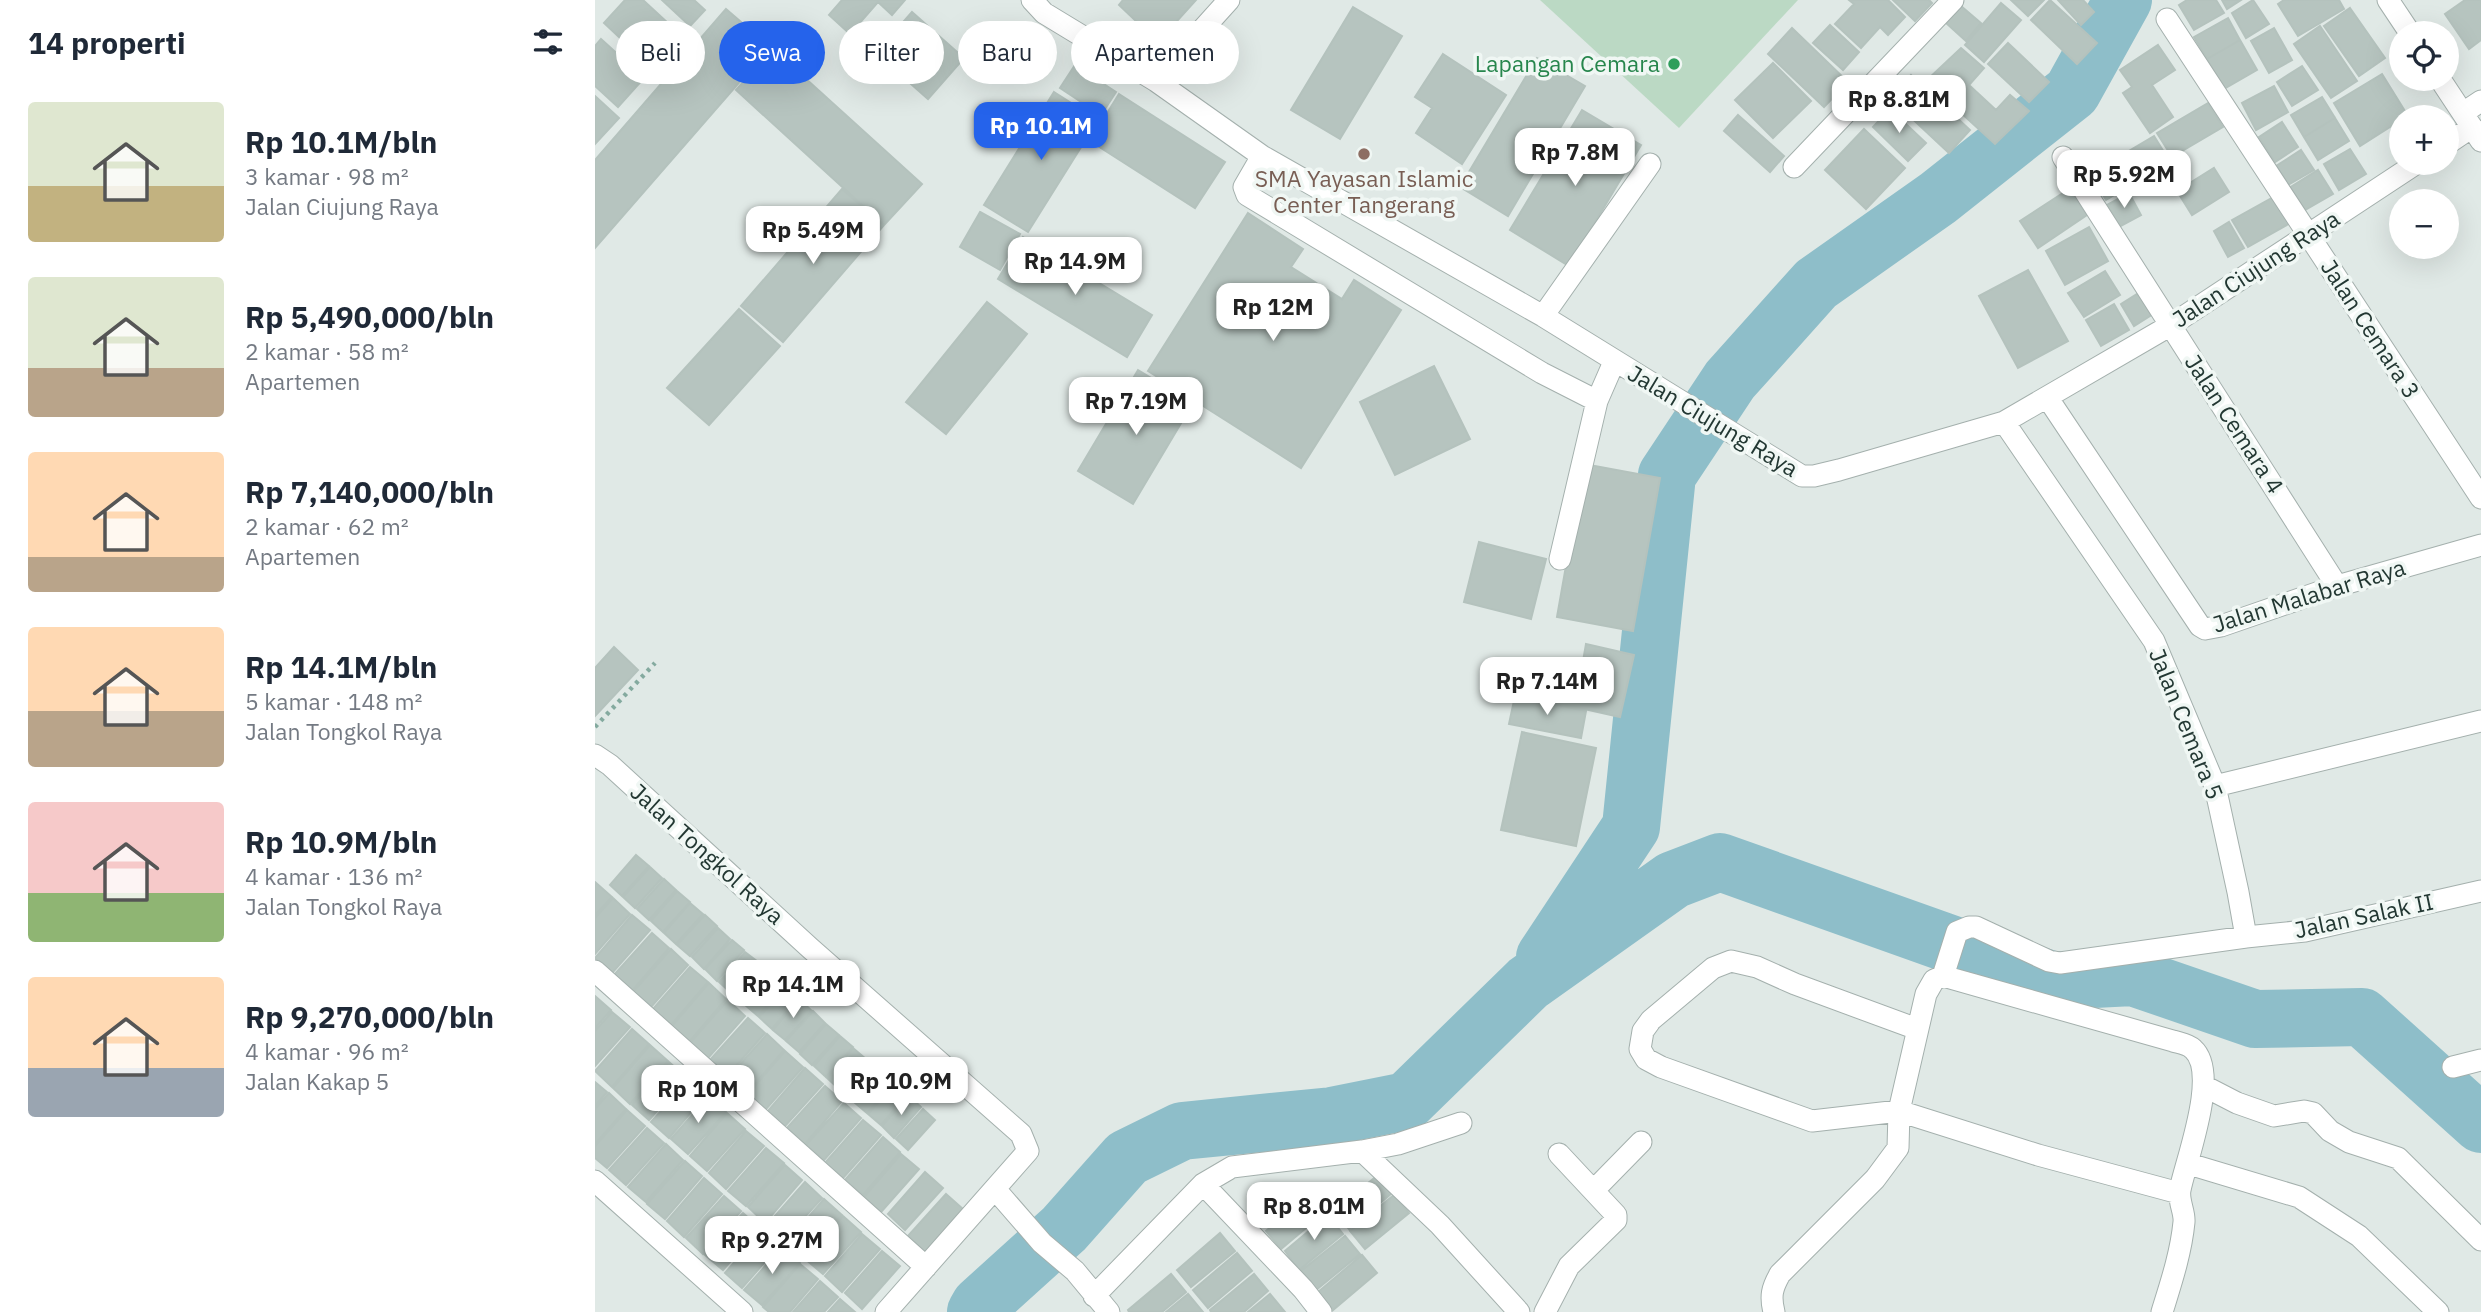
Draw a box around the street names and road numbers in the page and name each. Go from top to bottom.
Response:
street label: Jalan Ciujung Raya [2166,203,2345,333]
street label: Jalan Cemara 3 [2315,253,2427,404]
street label: Jalan Cemara 4 [2179,348,2291,499]
street label: Jalan Ciujung Raya [1623,357,1804,483]
street label: Jalan Malabar Raya [2209,551,2409,639]
street label: Jalan Cemara 5 [2143,644,2231,804]
street label: Jalan Tongkol Raya [624,776,791,930]
street label: Jalan Salak II [2292,886,2436,944]

